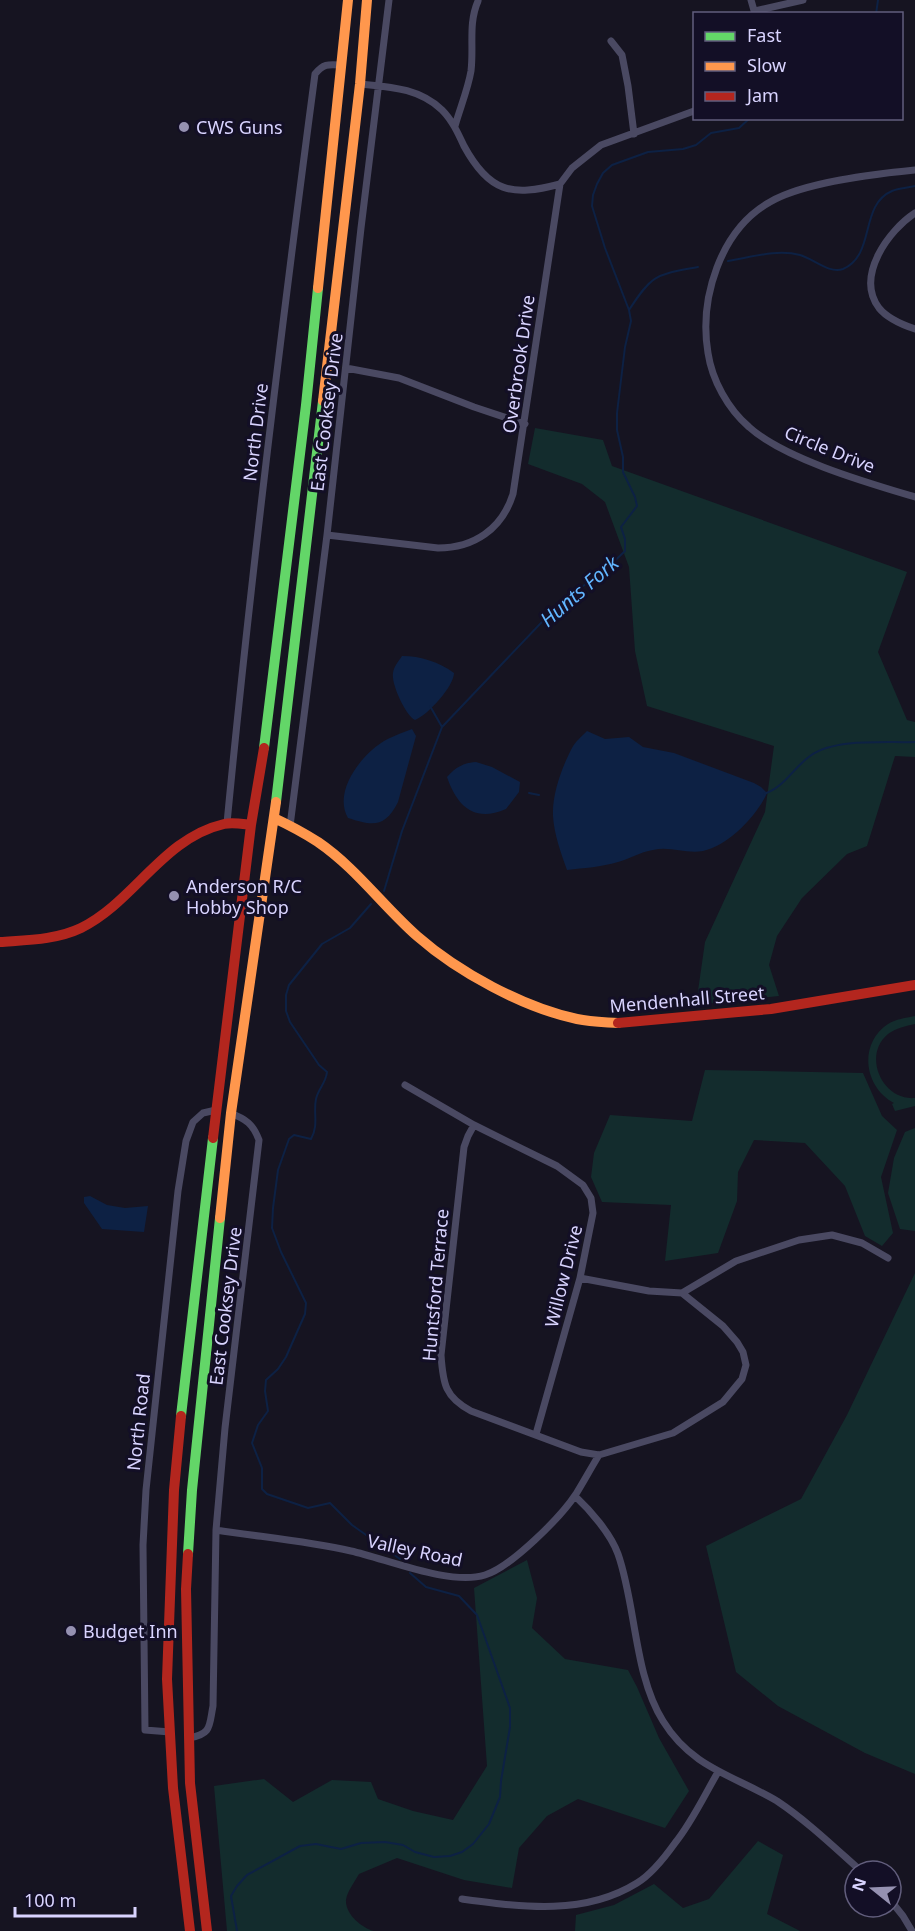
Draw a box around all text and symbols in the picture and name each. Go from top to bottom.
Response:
legend [693,12,903,120]
text: Fast [747,23,782,47]
text: Slow [747,53,786,77]
text: Jam [745,83,779,107]
place label: CWS Guns [196,115,283,139]
marker: CWS Guns [177,120,191,134]
street label: Overbrook Drive [496,293,540,435]
street label: East Cooksey Drive [304,331,348,493]
street label: North Drive [237,381,273,483]
street label: Circle Drive [781,420,879,478]
water label: Hunts Fork [534,549,625,633]
place label: Anderson R/C Hobby Shop [186,874,302,919]
marker: Anderson R/C Hobby Shop [167,889,181,903]
street label: Mendenhall Street [609,980,766,1018]
street label: Huntsford Terrace [416,1208,454,1362]
street label: Willow Drive [539,1222,587,1330]
street label: East Cooksey Drive [203,1225,247,1387]
street label: North Road [121,1372,155,1472]
street label: Valley Road [365,1528,465,1572]
place label: Budget Inn [83,1619,178,1643]
marker: Budget Inn [64,1624,78,1638]
north arrow [843,1859,903,1919]
text: N [846,1875,871,1894]
scale bar [15,1880,135,1918]
text: 100 m [24,1888,76,1912]

